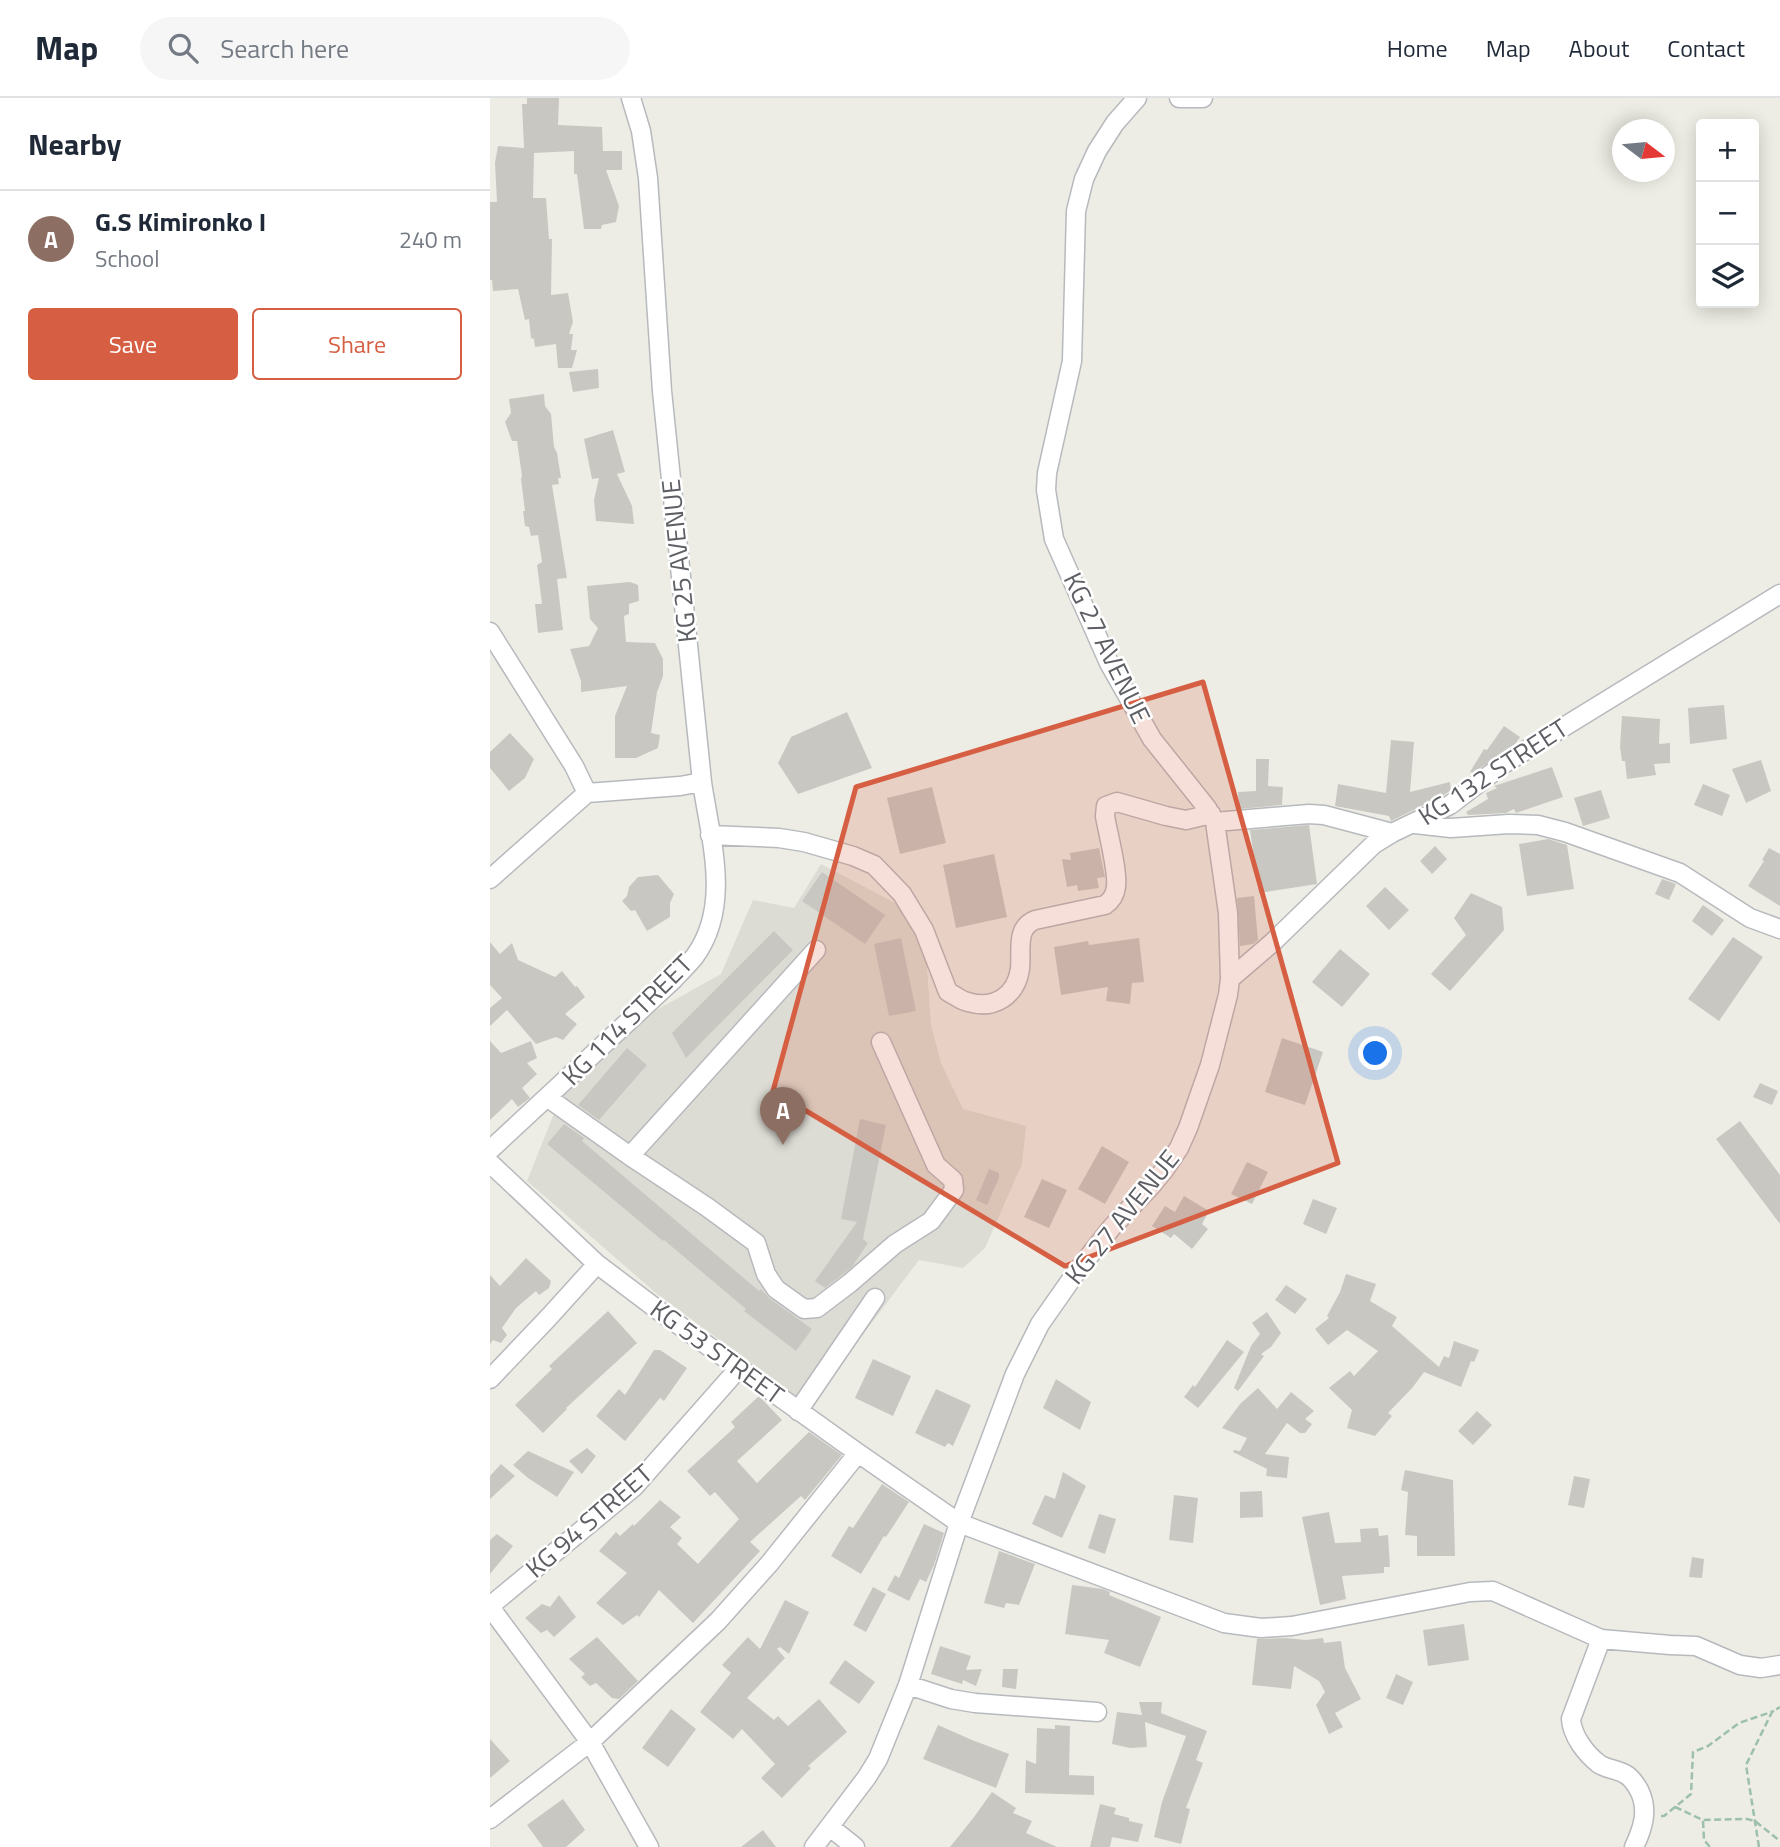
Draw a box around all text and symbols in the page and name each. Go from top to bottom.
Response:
search box [140,17,630,80]
text: Map [35,23,98,73]
icon: search [164,29,202,67]
text: Search here [220,29,349,68]
text: Home [1387,30,1448,66]
text: Map [1486,30,1531,66]
text: About [1569,30,1629,66]
text: Contact [1667,30,1745,66]
north arrow [1612,119,1675,182]
map controls [1696,119,1759,308]
button: + [1696,119,1759,182]
text: Nearby [28,121,121,167]
button: − [1696,182,1759,245]
text: G.S Kimironko I [95,202,266,241]
text: A [44,222,58,257]
text: 240 m [399,222,462,257]
text: School [95,241,159,276]
button: layers [1696,245,1759,308]
button: Save [28,308,238,380]
button: Share [252,308,462,380]
street label: KG 25 AVENUE [651,478,706,645]
street label: KG 27 AVENUE [1054,566,1161,730]
street label: KG 132 STREET [1410,708,1576,835]
street label: KG 114 STREET [552,945,701,1094]
your location [1358,1036,1392,1070]
pin: A [760,1087,806,1145]
street label: KG 27 AVENUE [1055,1141,1188,1293]
street label: KG 53 STREET [642,1290,793,1414]
street label: KG 94 STREET [517,1454,661,1587]

